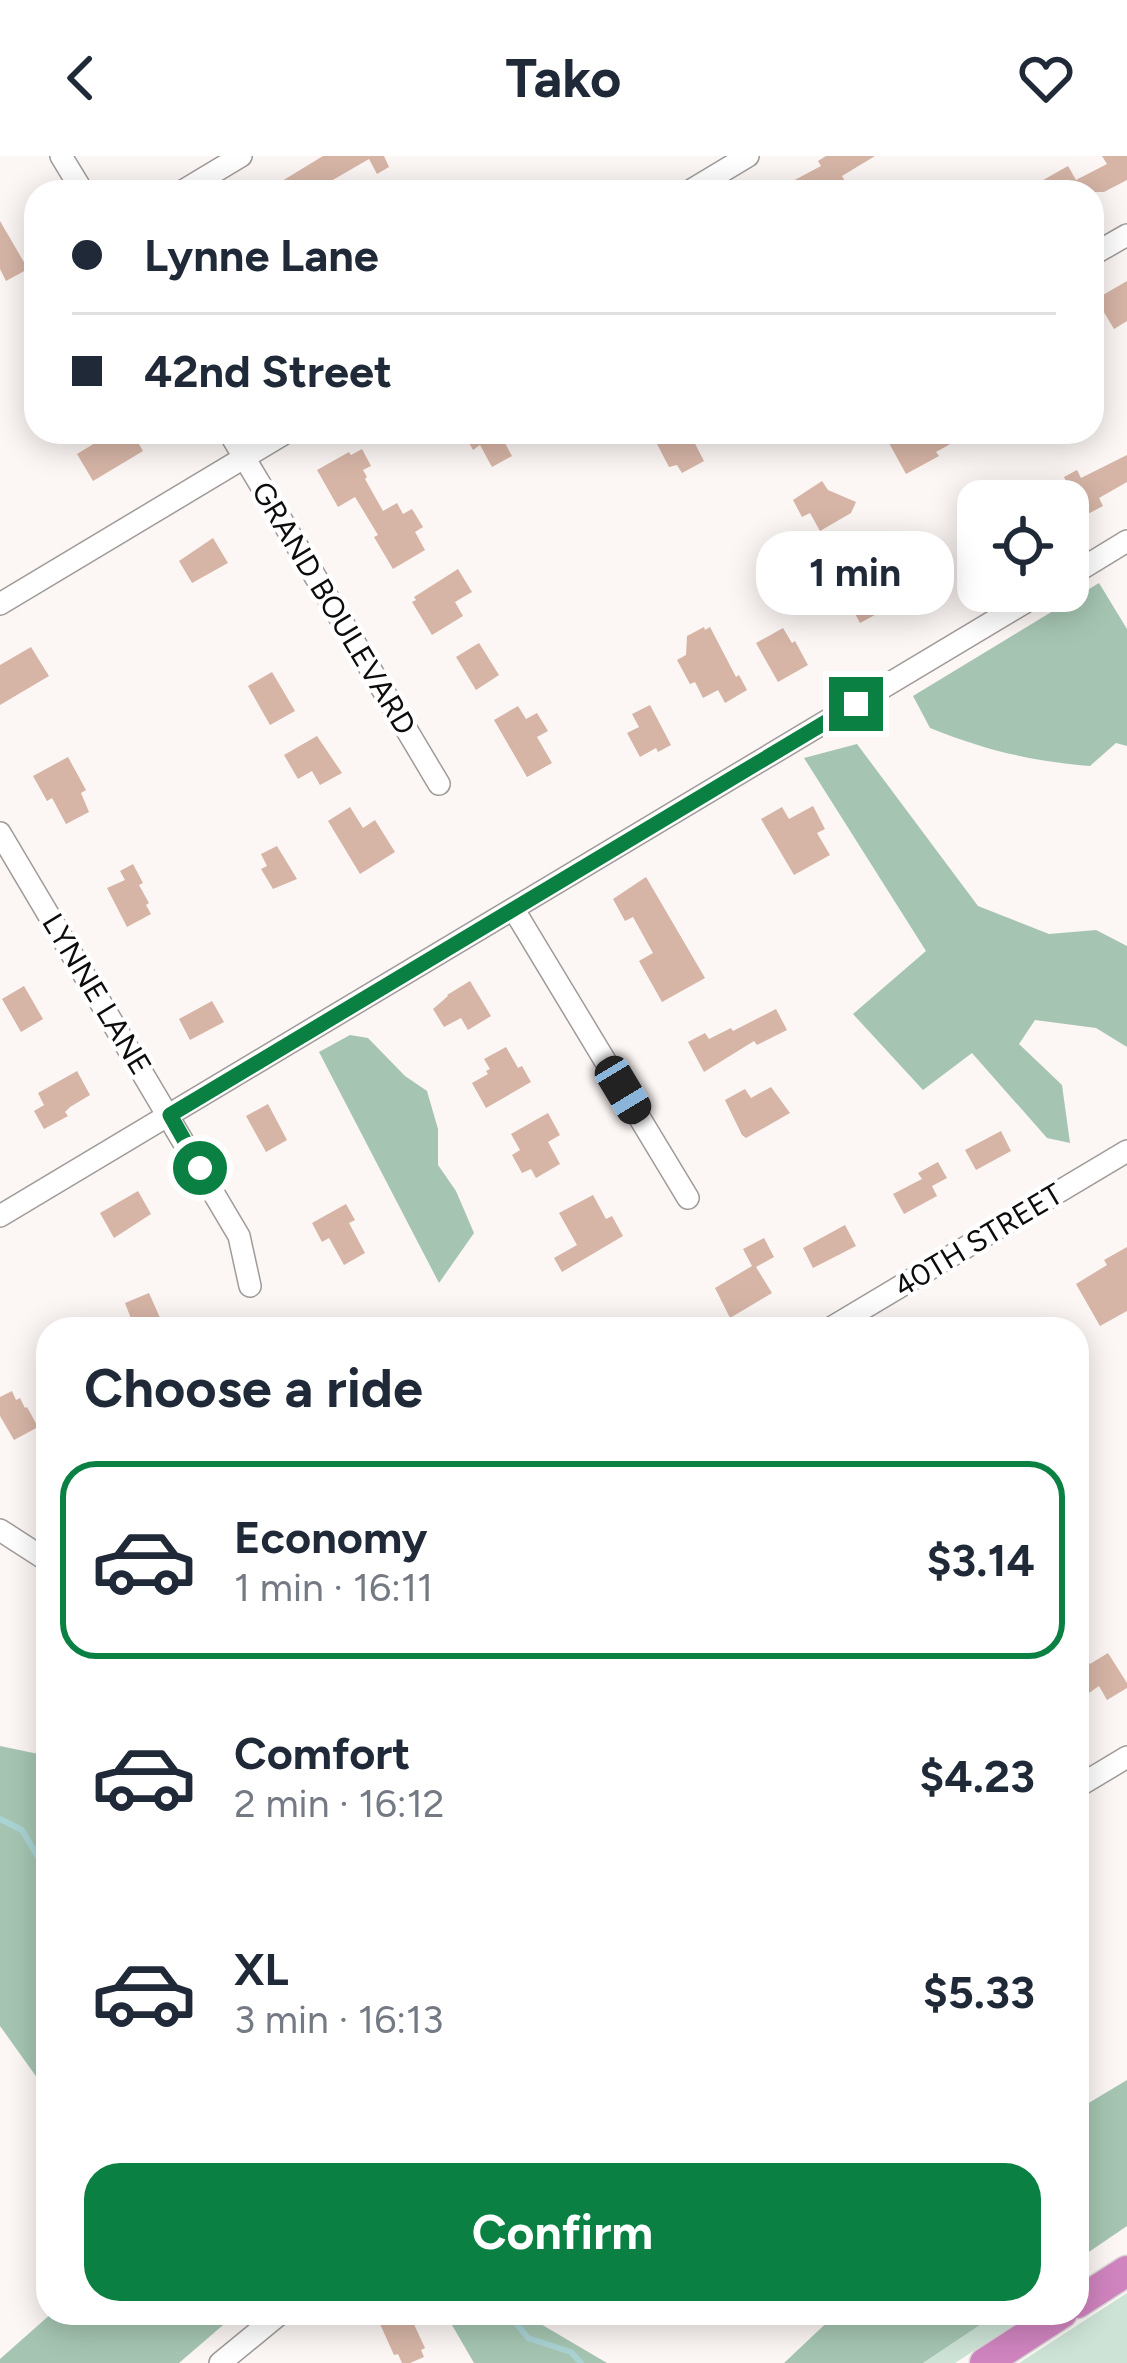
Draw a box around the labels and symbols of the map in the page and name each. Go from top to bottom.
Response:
street label: GRAND BOULEVARD [244,475,424,741]
callout: 1 min [757,530,955,614]
route end [829,677,883,731]
street label: LYNNE LANE [34,907,160,1081]
car [589,1050,657,1130]
route start [173,1141,227,1195]
street label: 40TH STREET [887,1175,1069,1305]

